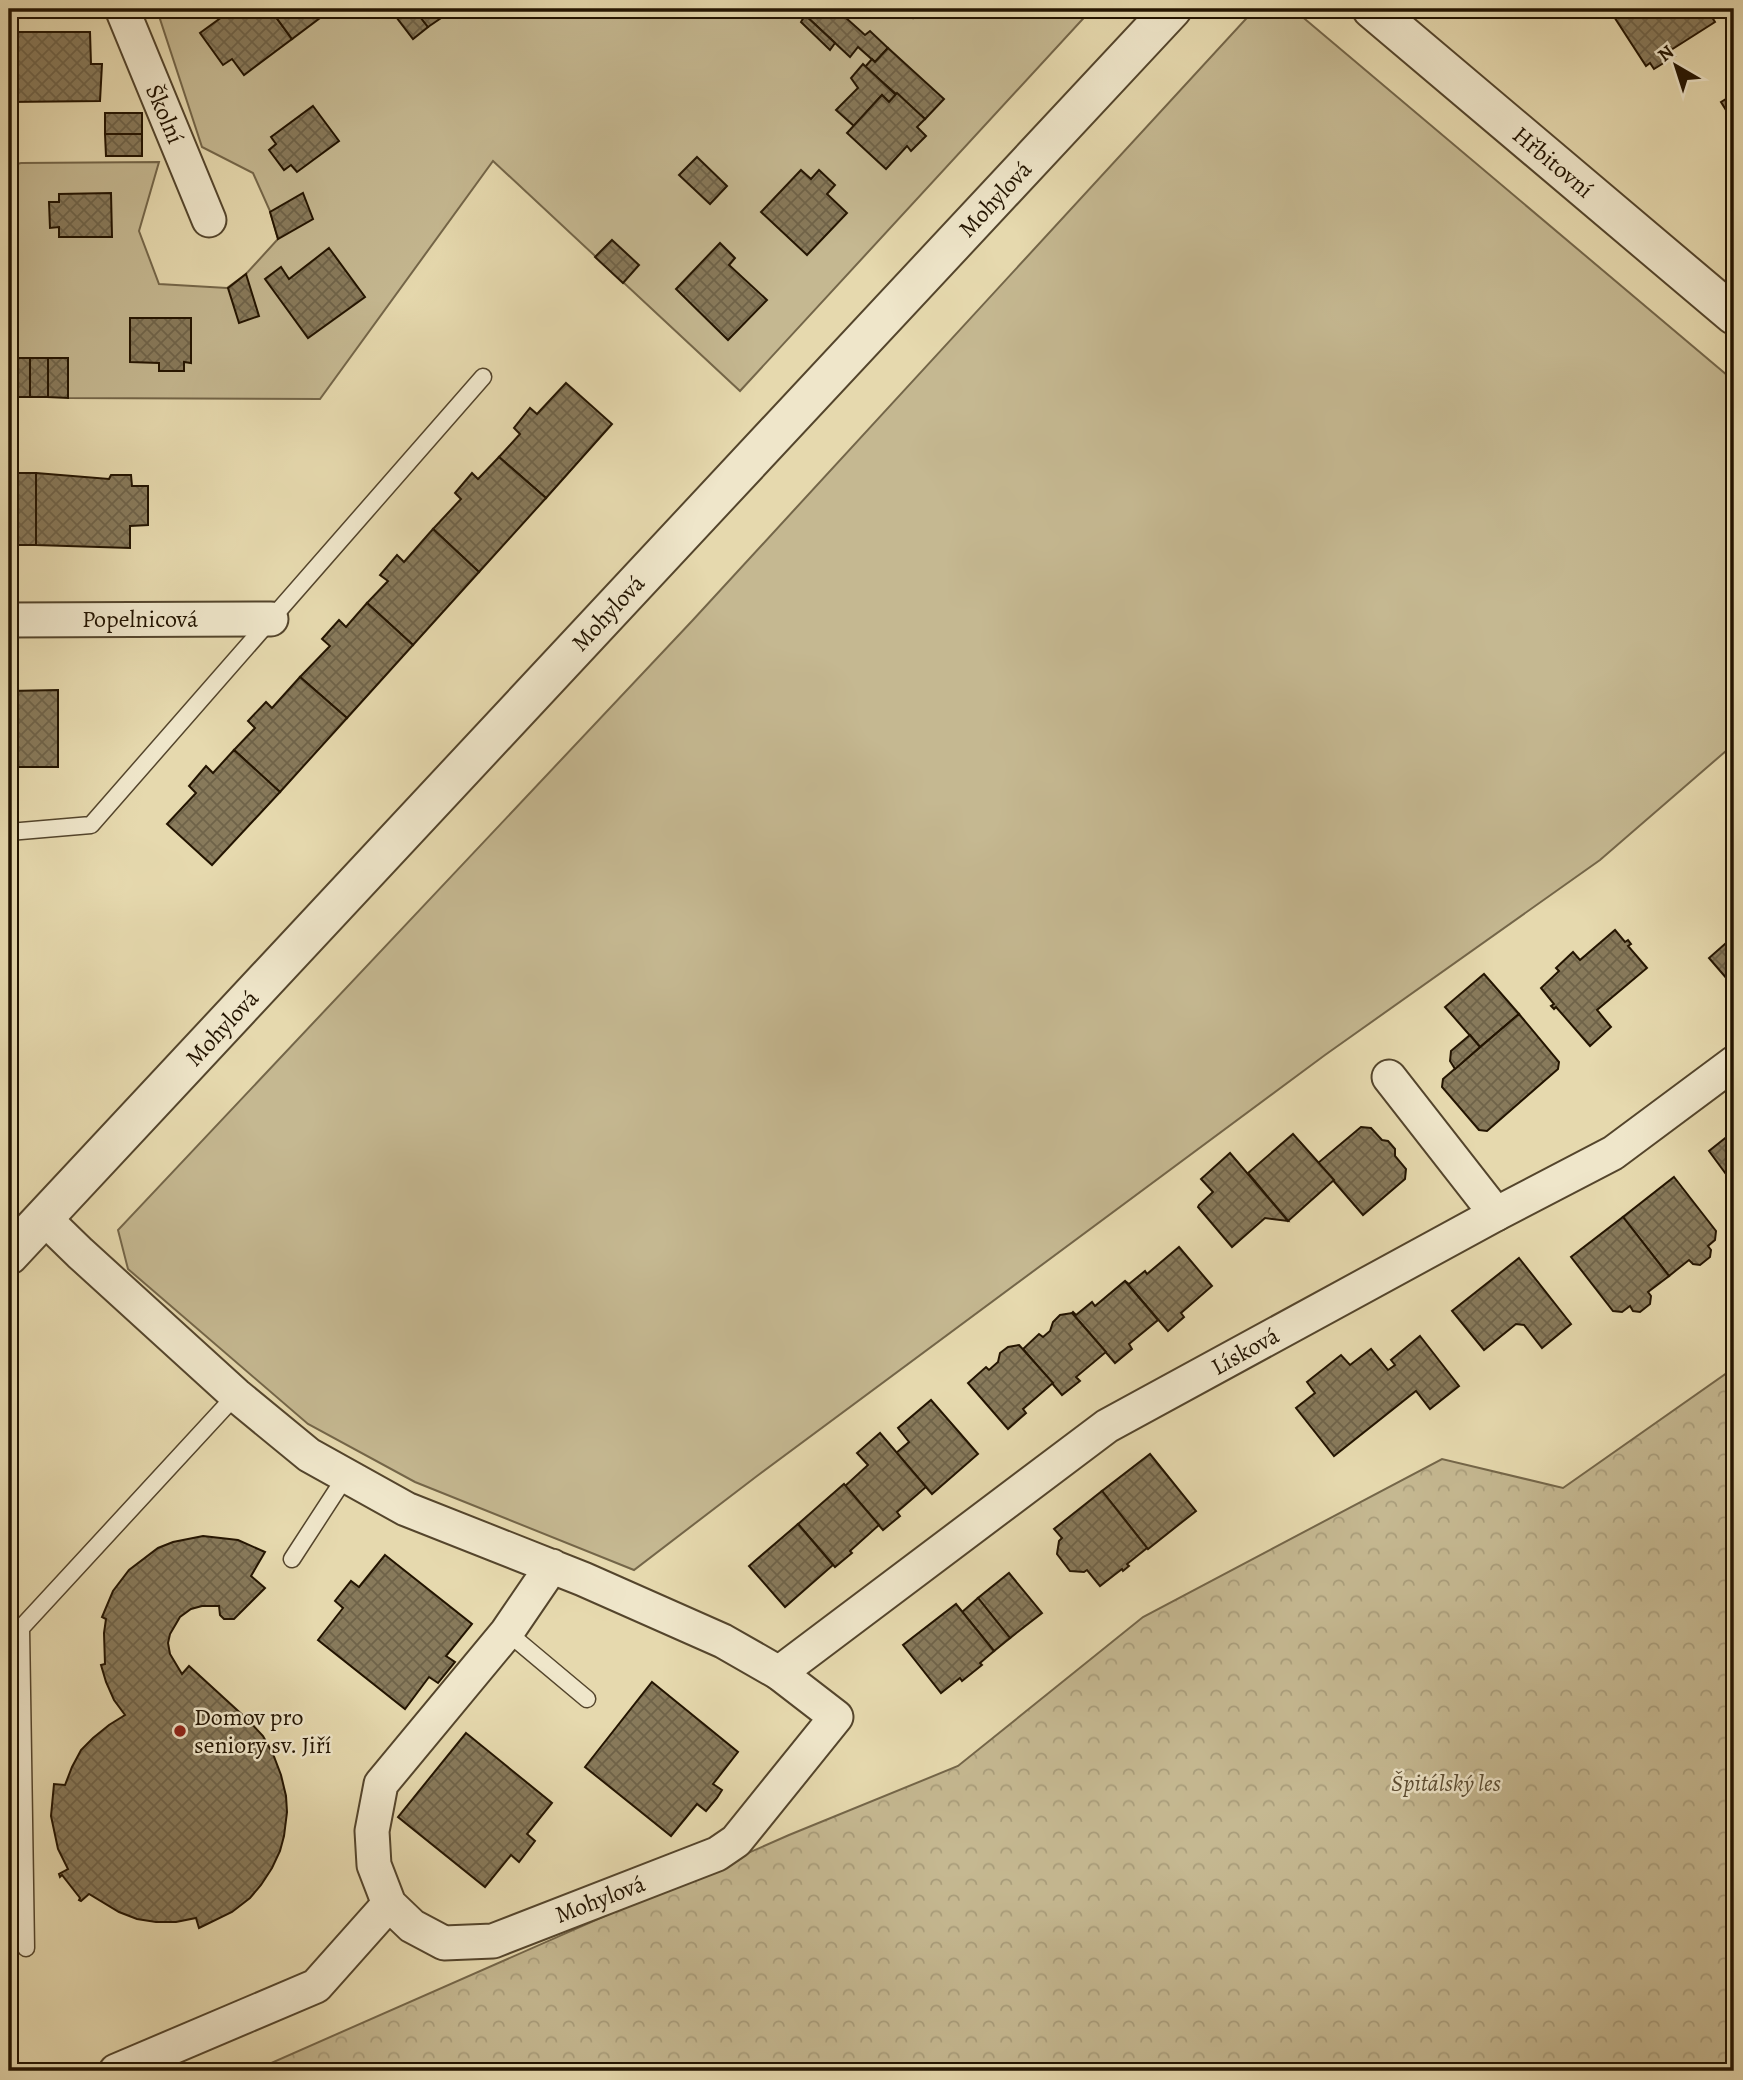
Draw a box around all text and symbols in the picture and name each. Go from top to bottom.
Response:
north arrow [1642,32,1712,102]
text: N [1652,39,1680,68]
street label: Školní [138,79,192,149]
street label: Hřbitovní [1506,119,1600,205]
street label: Mohylová [951,153,1039,244]
street label: Mohylová [564,567,652,658]
street label: Popelnicová [82,603,199,635]
street label: Mohylová [178,982,266,1073]
street label: Lísková [1205,1319,1285,1383]
place label: Domov pro seniory sv. Jiří [194,1701,332,1761]
marker: Domov pro seniory sv. Jiří [172,1723,188,1739]
park label: Špitálský les [1391,1767,1501,1799]
street label: Mohylová [550,1867,650,1931]

